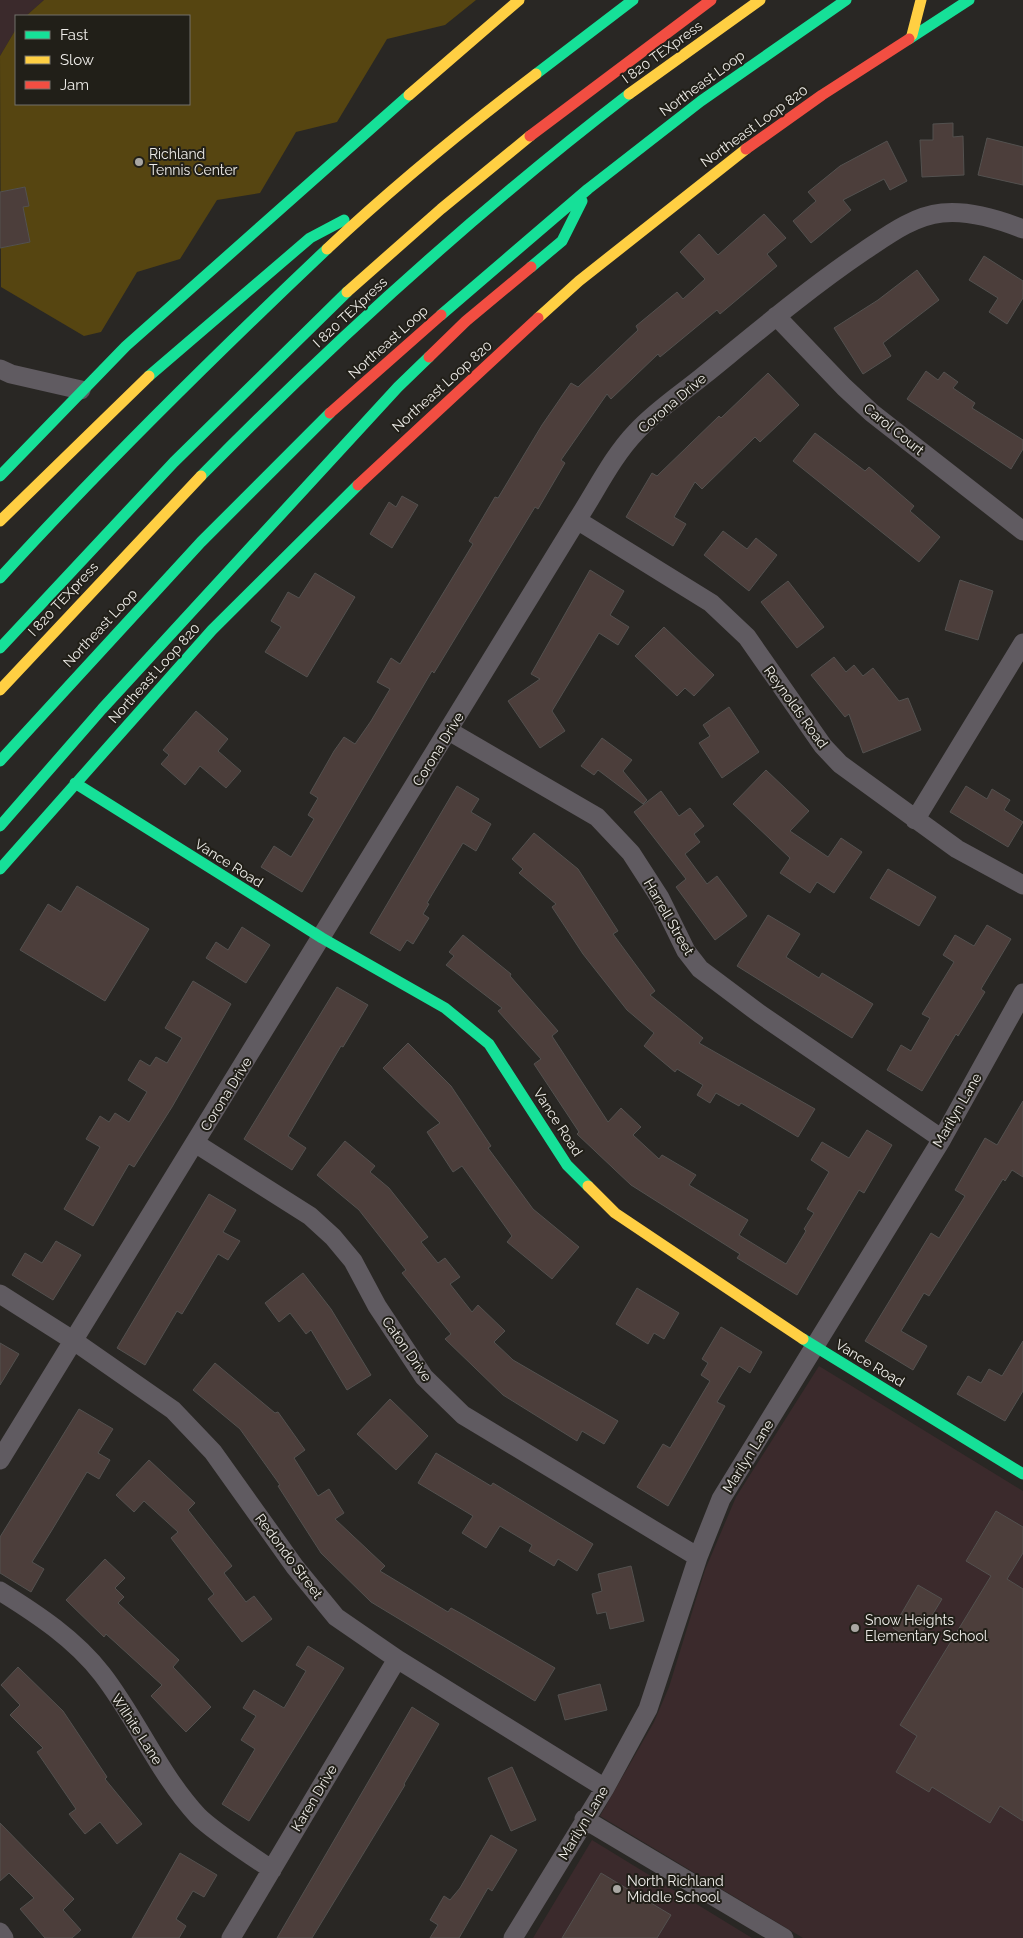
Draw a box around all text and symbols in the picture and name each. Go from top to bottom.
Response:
legend [15,15,190,105]
street label: I 820 TEXpress [619,17,705,86]
text: Fast [60,26,88,44]
street label: Northeast Loop [656,47,748,119]
text: Slow [60,51,94,69]
text: Jam [60,76,89,94]
street label: Northeast Loop 820 [697,82,811,170]
place label: Richland Tennis Center [149,146,238,178]
marker: Richland Tennis Center [133,156,145,168]
street label: I 820 TEXpress [310,274,390,350]
street label: Northeast Loop [345,302,431,382]
street label: Northeast Loop 820 [389,337,495,435]
street label: Corona Drive [635,370,709,436]
street label: Carol Court [861,400,928,458]
street label: I 820 TEXpress [25,559,101,639]
street label: Northeast Loop [60,585,141,670]
street label: Northeast Loop 820 [105,620,203,726]
street label: Reynolds Road [761,663,831,751]
street label: Corona Drive [409,709,467,789]
street label: Vance Road [192,836,266,890]
street label: Harrell Street [641,876,697,958]
street label: Corona Drive [197,1054,255,1134]
street label: Marilyn Lane [929,1070,985,1150]
street label: Vance Road [530,1085,586,1159]
street label: Caton Drive [379,1314,435,1384]
street label: Vance Road [833,1336,907,1390]
street label: Marilyn Lane [719,1417,777,1495]
street label: Redondo Street [252,1511,326,1602]
place label: Snow Heights Elementary School [865,1612,988,1644]
marker: Snow Heights Elementary School [849,1622,861,1634]
street label: Wilhite Lane [108,1691,166,1767]
street label: Karen Drive [288,1762,340,1834]
street label: Marilyn Lane [555,1783,611,1863]
place label: North Richland Middle School [627,1873,724,1905]
marker: North Richland Middle School [611,1883,623,1895]

